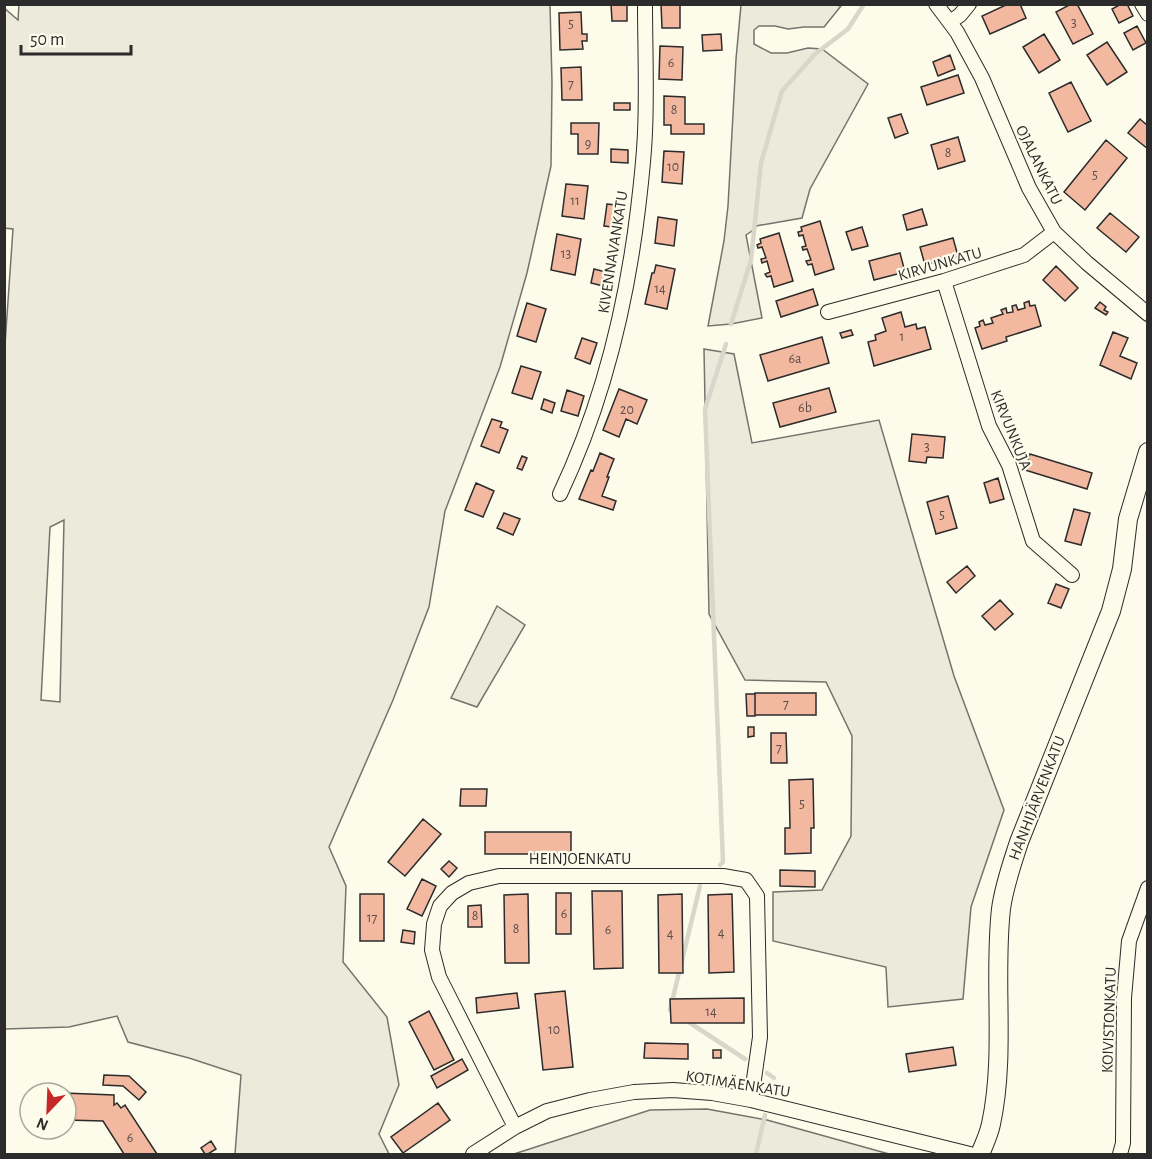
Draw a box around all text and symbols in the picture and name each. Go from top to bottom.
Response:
house number: 3 [1071,16,1077,30]
house number: 5 [568,17,574,31]
scale bar [21,18,130,56]
text: 50 m [30,31,64,49]
house number: 6 [668,56,674,70]
house number: 7 [568,77,574,91]
house number: 8 [671,103,677,117]
street label: OJALANKATU [1013,123,1065,207]
house number: 9 [585,137,591,151]
house number: 8 [945,146,951,160]
house number: 10 [667,160,679,174]
house number: 5 [1092,168,1098,182]
street label: KIVENNAVANKATU [595,189,631,315]
house number: 11 [570,194,580,208]
street label: KIRVUNKATU [896,244,984,284]
house number: 13 [561,247,572,261]
house number: 14 [654,282,666,296]
house number: 1 [900,330,904,344]
house number: 6a [788,352,802,366]
street label: KIRVUNKUJA [988,388,1034,472]
house number: 6b [798,401,812,415]
house number: 20 [620,403,634,417]
house number: 3 [924,440,930,454]
house number: 5 [939,508,945,522]
house number: 7 [783,697,789,711]
street label: HANHIJÄRVENKATU [1004,733,1068,862]
house number: 7 [776,741,782,755]
house number: 5 [799,797,805,811]
street label: HEINJOENKATU [529,851,631,867]
house number: 6 [561,907,567,921]
house number: 8 [472,909,478,923]
house number: 17 [367,911,377,925]
house number: 8 [513,922,519,936]
house number: 6 [605,923,611,937]
house number: 4 [718,926,725,940]
house number: 4 [667,927,674,941]
street label: KOIVISTONKATU [1099,967,1119,1073]
house number: 14 [705,1005,717,1019]
house number: 10 [548,1023,560,1037]
street label: KOTIMÄENKATU [685,1066,792,1100]
north arrow [18,1081,78,1141]
text: N [34,1114,51,1133]
house number: 6 [127,1131,133,1145]

